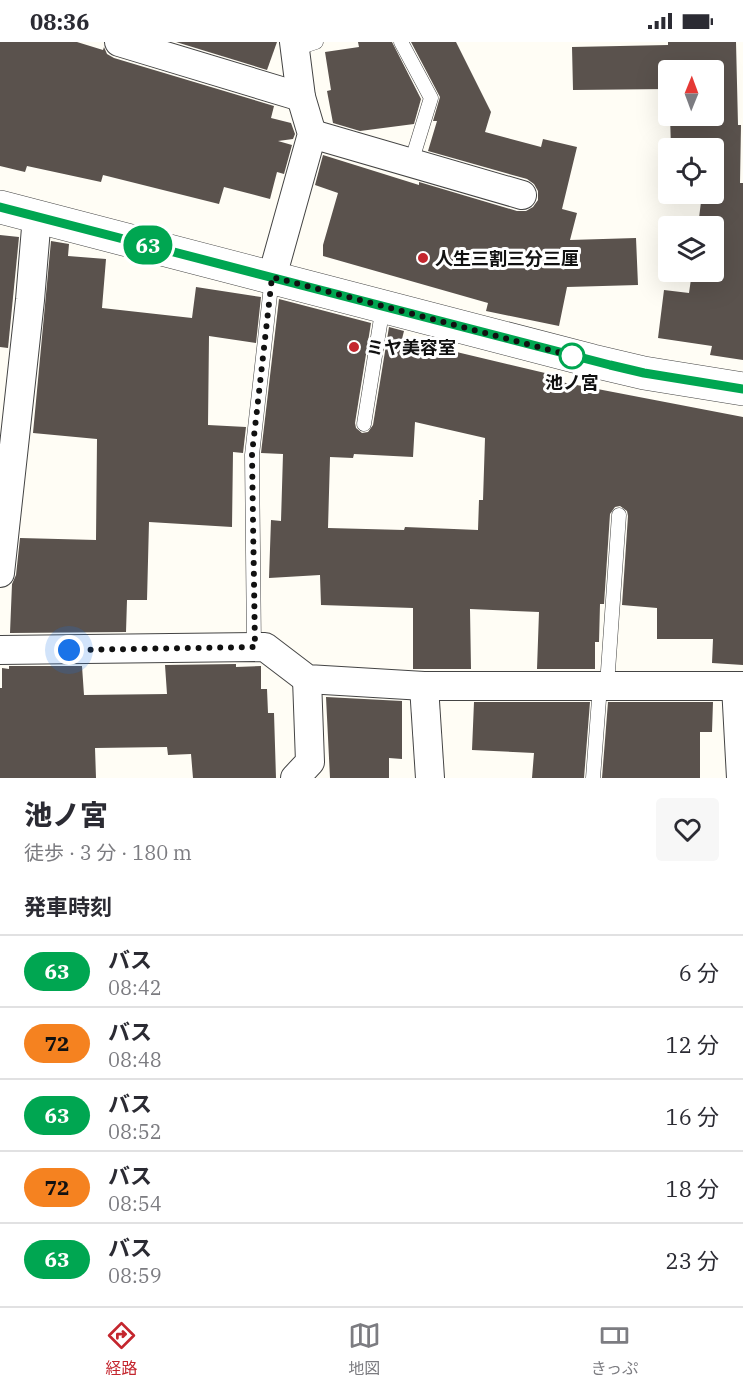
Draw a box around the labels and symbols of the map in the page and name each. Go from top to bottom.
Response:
north arrow [658,60,724,126]
line badge: 63 [121,226,175,264]
place label: 人生三割三分三厘 [435,247,579,270]
marker: 人生三割三分三厘 [416,251,430,265]
place label: ミヤ美容室 [366,336,456,359]
marker: ミヤ美容室 [347,340,361,354]
marker: 池ノ宮 [559,343,585,369]
place label: 池ノ宮 [545,371,599,394]
your location [54,635,84,665]

